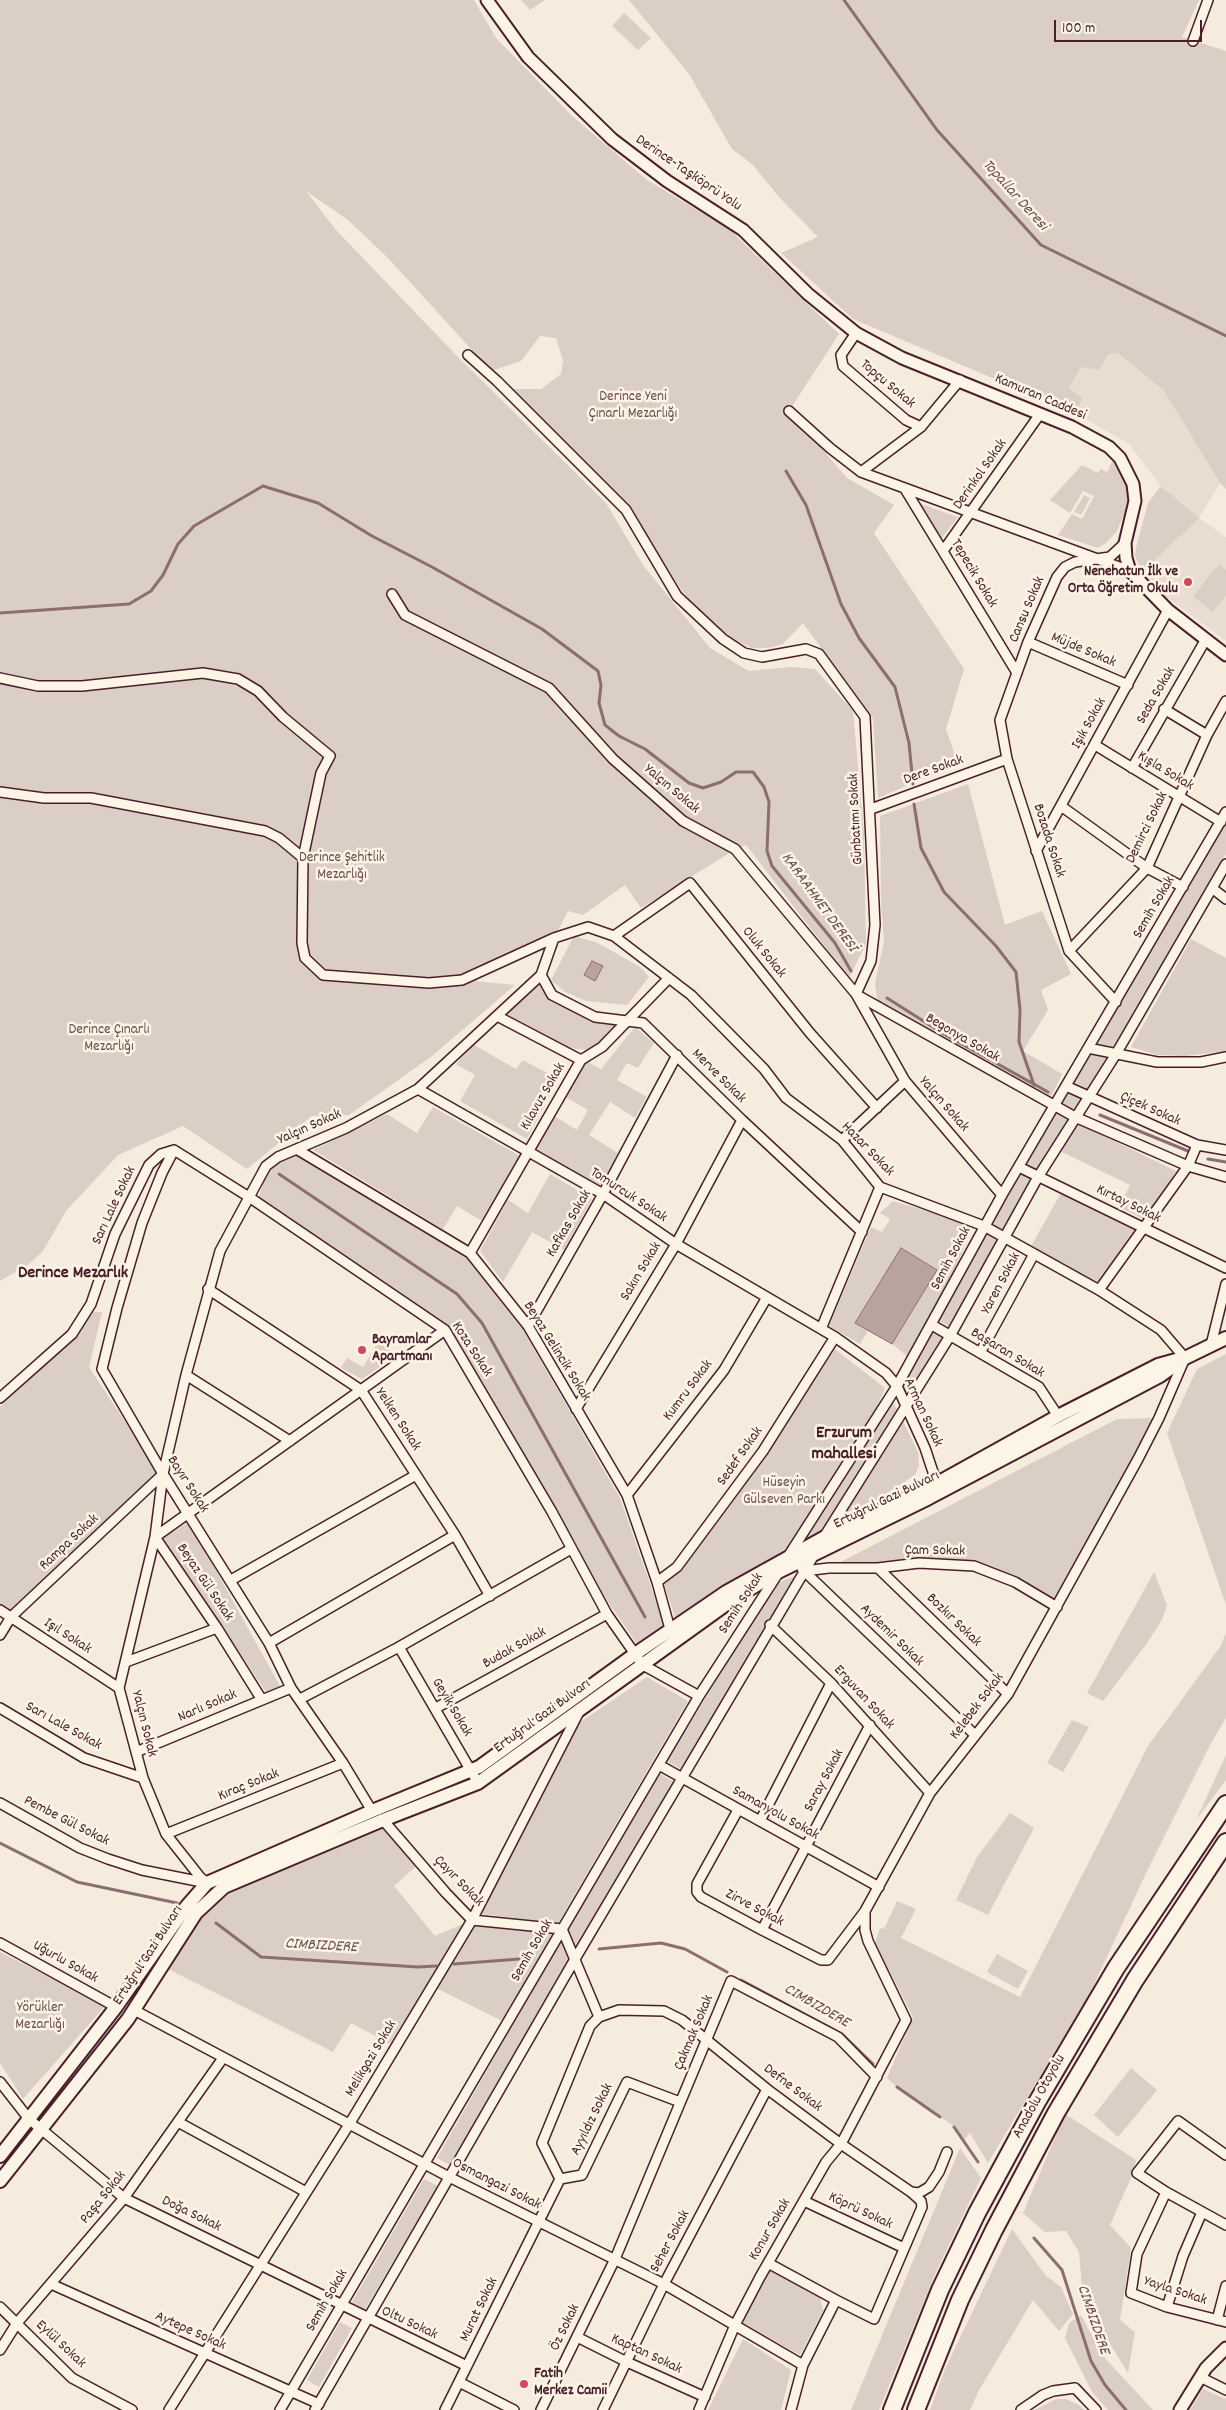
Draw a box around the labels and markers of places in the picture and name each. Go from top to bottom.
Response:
place label: Nenehatun İlk ve Orta Öğretim Okulu [1068,564,1178,599]
marker: Nenehatun İlk ve Orta Öğretim Okulu [1182,576,1194,588]
place label: Bayramlar Apartmanı [372,1332,432,1367]
marker: Bayramlar Apartmanı [356,1344,368,1356]
place label: Fatih Merkez Camii [534,2366,607,2401]
marker: Fatih Merkez Camii [518,2378,530,2390]

